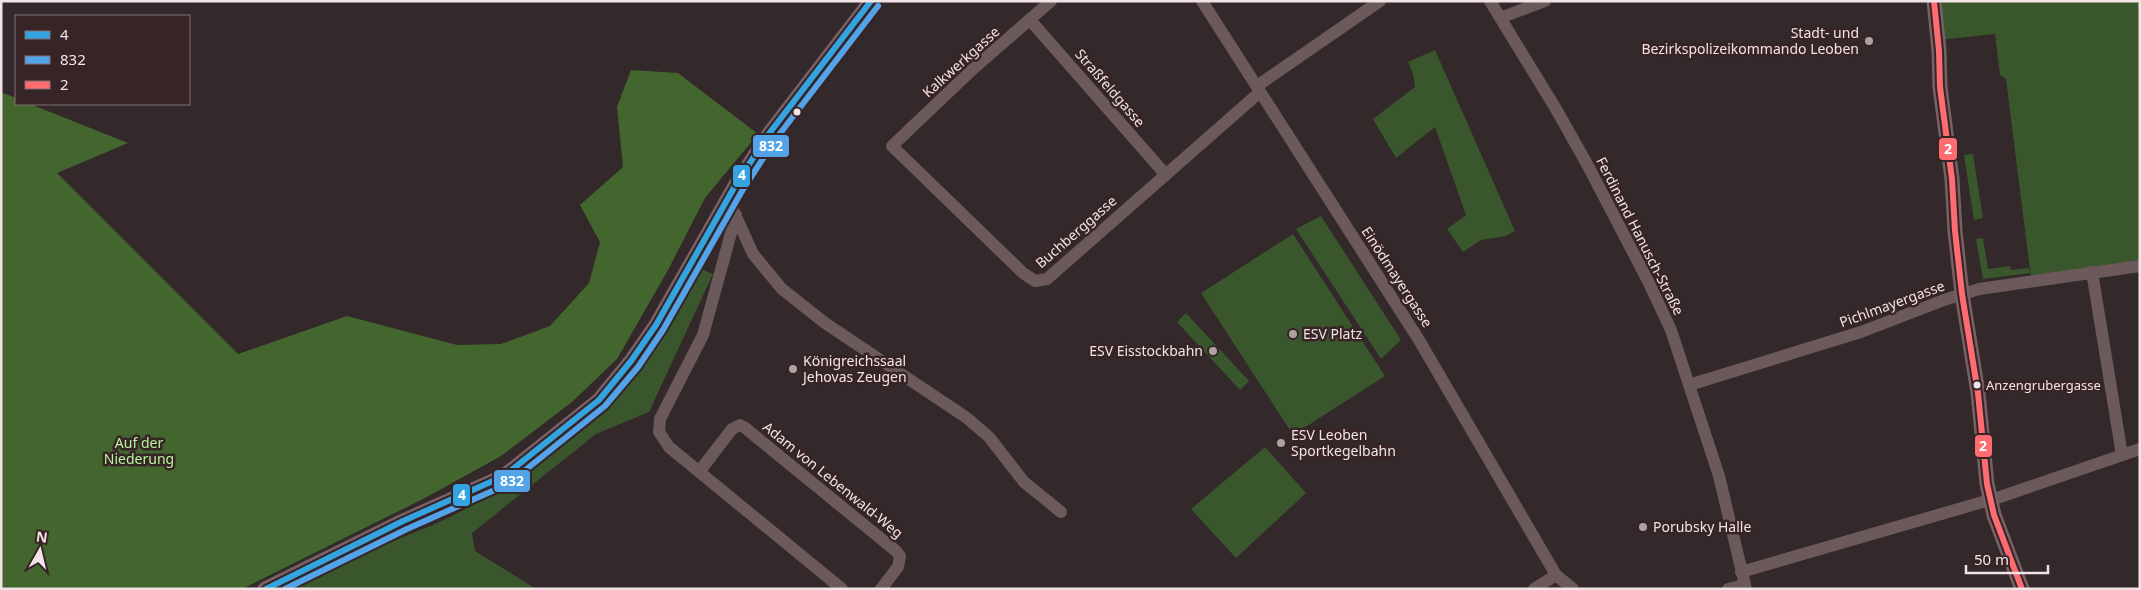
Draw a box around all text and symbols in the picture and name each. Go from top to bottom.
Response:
legend [15,15,190,105]
street label: Kalkwerkgasse [918,22,1003,101]
place label: Stadt- und Bezirkspolizeikommando Leoben [1641,23,1859,58]
text: 4 [60,24,69,44]
marker: Stadt- und Bezirkspolizeikommando Leoben [1863,35,1875,47]
street label: Straßfeldgasse [1071,45,1150,131]
text: 832 [60,49,86,69]
text: 2 [60,74,69,94]
unlabelled marker [792,107,802,117]
line badge: 832 [752,134,790,158]
text: 832 [759,136,783,155]
line badge: 2 [1938,137,1958,161]
text: 2 [1944,139,1952,158]
street label: Ferdinand Hanusch-Straße [1592,153,1689,318]
line badge: 4 [732,164,751,188]
text: 4 [738,165,746,184]
street label: Buchberggasse [1031,191,1120,272]
street label: Einödmayergasse [1358,223,1437,331]
street label: Pichlmayergasse [1837,276,1947,331]
place label: ESV Platz [1303,324,1362,343]
marker: ESV Platz [1287,328,1299,340]
place label: ESV Eisstockbahn [1089,341,1203,360]
marker: ESV Eisstockbahn [1207,345,1219,357]
place label: Königreichssaal Jehovas Zeugen [801,351,907,386]
marker: Königreichssaal Jehovas Zeugen [787,363,799,375]
place label: Anzengrubergasse [1986,376,2101,394]
marker: Anzengrubergasse [1972,380,1982,390]
street label: Adam von Lebenwald-Weg [759,417,907,542]
place label: ESV Leoben Sportkegelbahn [1291,425,1396,460]
park label: Auf der Niederung [104,433,174,468]
line badge: 2 [1974,434,1993,458]
text: 2 [1979,436,1987,455]
marker: ESV Leoben Sportkegelbahn [1275,437,1287,449]
line badge: 832 [493,469,531,493]
text: 832 [500,471,524,490]
line badge: 4 [452,483,471,507]
text: 4 [458,485,466,504]
place label: Porubsky Halle [1653,517,1751,536]
marker: Porubsky Halle [1637,521,1649,533]
north arrow [15,525,65,575]
text: N [35,526,49,547]
scale bar [1966,542,2048,574]
text: 50 m [1974,549,2009,569]

